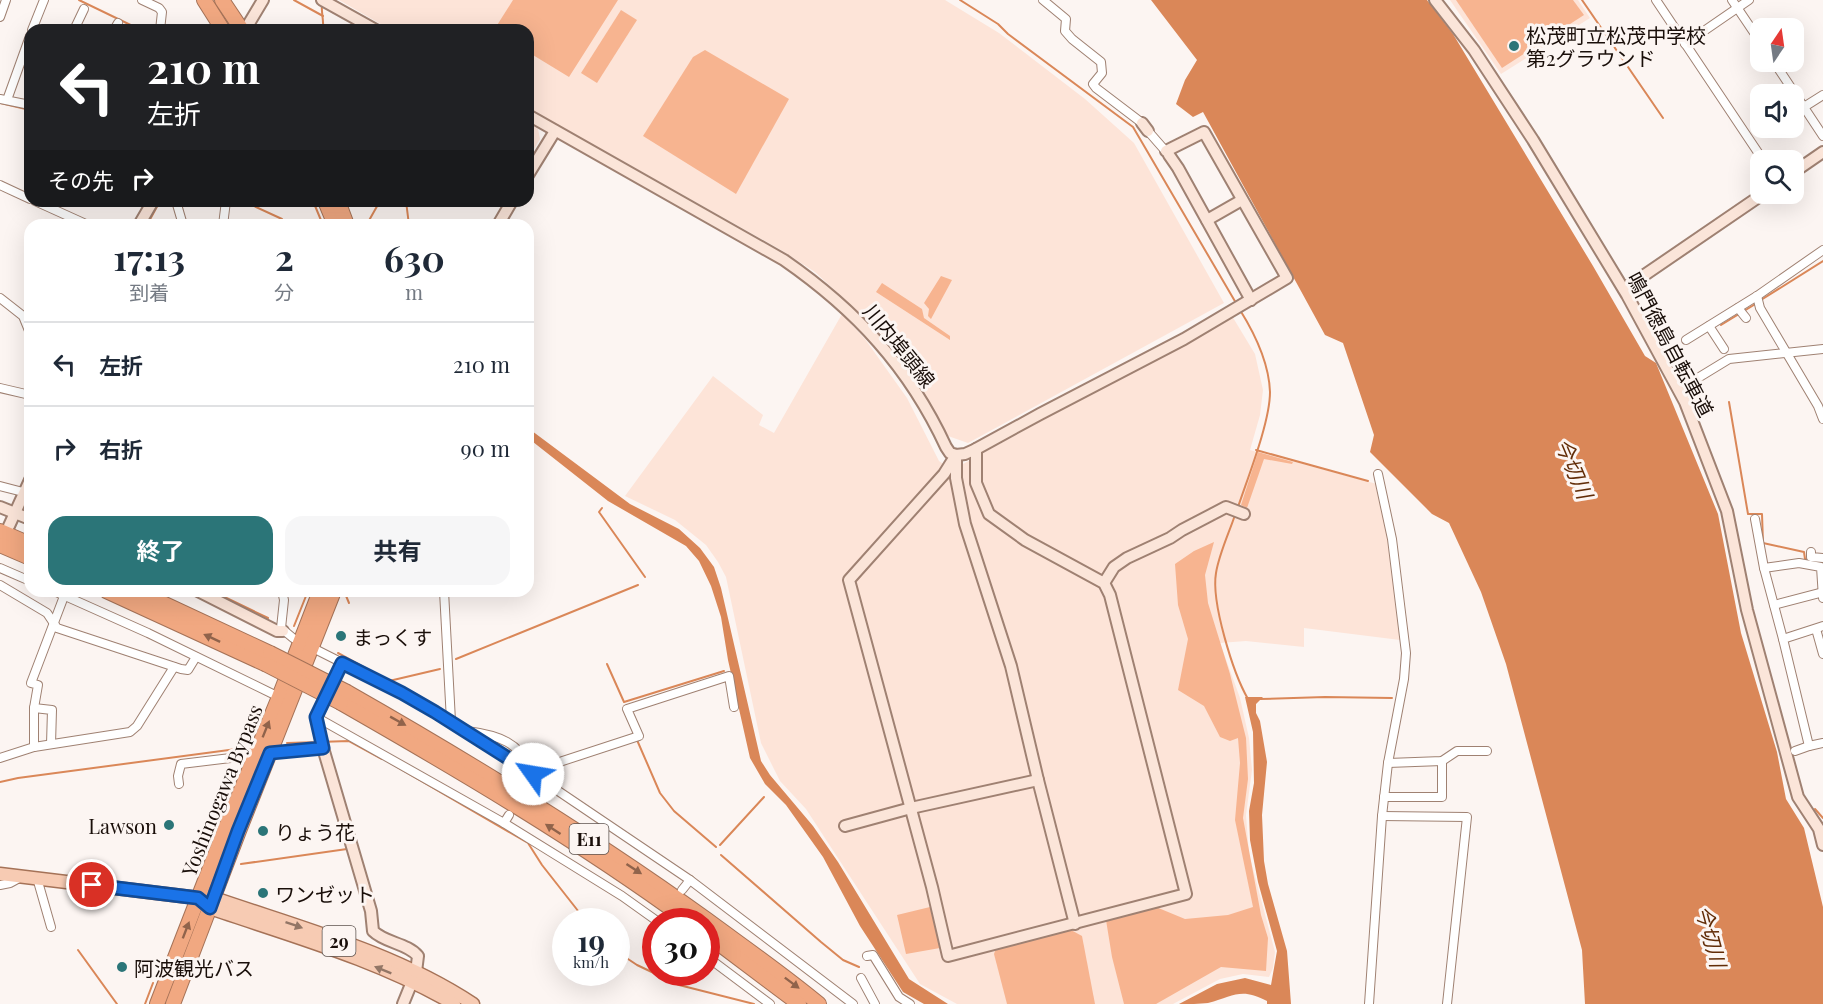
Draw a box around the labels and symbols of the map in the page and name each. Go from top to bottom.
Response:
north arrow [1750,18,1804,72]
place label: 松茂町立松茂中学校 第2グラウンド [1526,21,1706,71]
marker: 松茂町立松茂中学校 第2グラウンド [1507,39,1521,53]
street label: 鳴門徳島自転車道 [1622,267,1720,421]
street label: 川内埠頭線 [858,298,942,392]
water label: 今切川 [1550,434,1601,504]
place label: まっくす [353,623,432,650]
marker: まっくす [334,629,348,643]
one-way arrow [203,634,220,643]
street label: Yoshinogawa Bypass [174,700,268,881]
one-way arrow [389,716,406,726]
one-way arrow [262,720,271,738]
position arrow [501,742,565,806]
place label: Lawson [88,812,157,839]
marker: Lawson [162,818,176,832]
place label: りょう花 [275,818,355,845]
marker: りょう花 [256,824,270,838]
one-way arrow [545,824,561,835]
road number: E11 [570,824,608,854]
pin [66,859,117,910]
one-way arrow [626,863,643,874]
place label: ワンゼット [275,880,375,907]
marker: ワンゼット [256,886,270,900]
water label: 今切川 [1690,902,1734,972]
speed limit sign: 30 [642,908,720,986]
one-way arrow [182,921,191,939]
one-way arrow [285,921,303,931]
road number: 29 [322,926,356,956]
place label: 阿波観光バス [134,954,254,981]
marker: 阿波観光バス [115,960,129,974]
one-way arrow [373,965,391,975]
one-way arrow [784,977,800,989]

